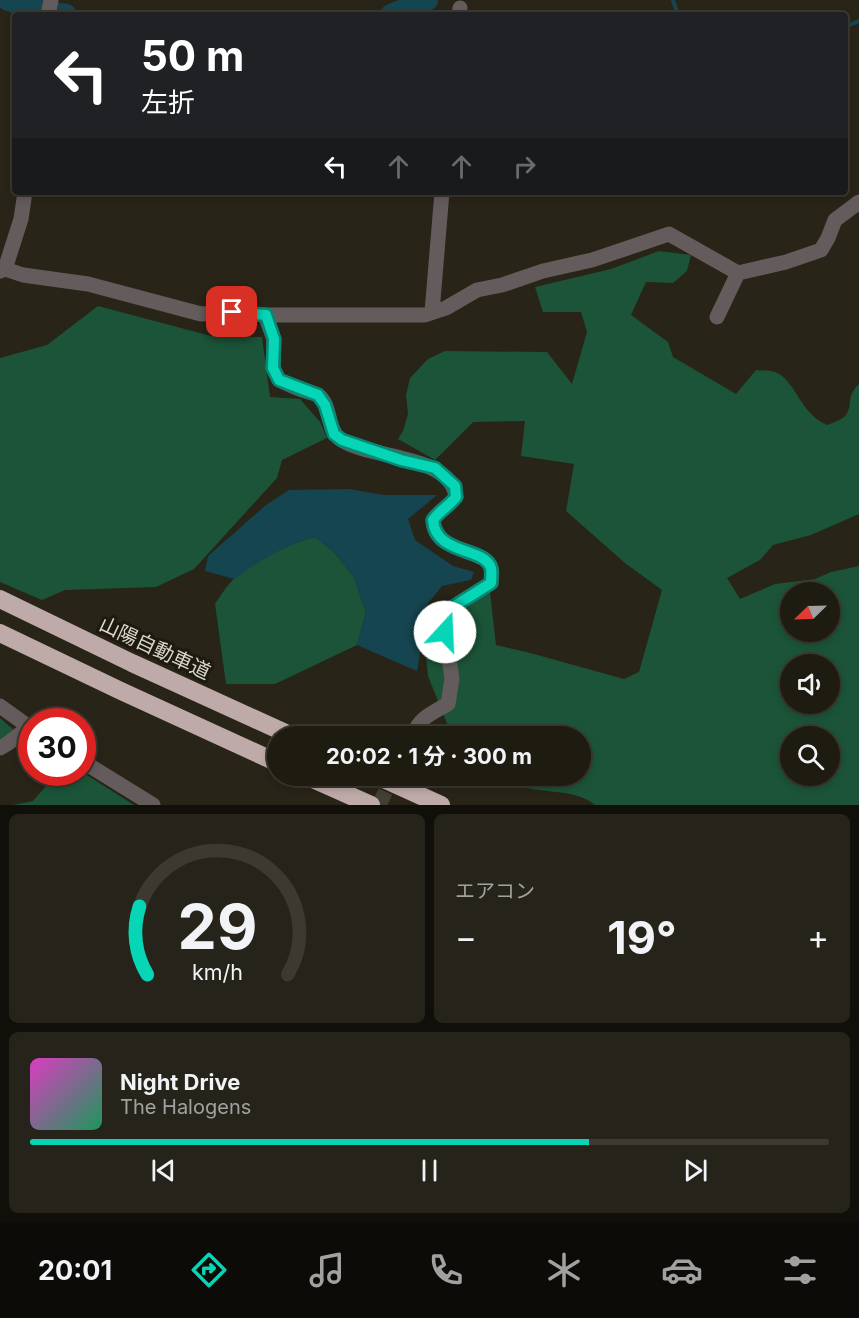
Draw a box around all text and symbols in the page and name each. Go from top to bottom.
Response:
text: 50 m [141,30,244,81]
icon: left [42,36,120,114]
text: 左折 [141,86,195,119]
icon: left [319,150,352,183]
icon: ahead [382,150,415,183]
icon: ahead [445,150,478,183]
icon: right [508,150,541,183]
pin [206,286,257,337]
icon: arrive [215,295,248,328]
north arrow [780,582,840,642]
map controls [780,582,840,786]
position arrow [413,600,477,664]
street label: 山陽自動車道 [96,612,214,684]
button: sound [780,654,840,714]
speed limit sign: 30 [18,708,96,786]
button: search [780,726,840,786]
text: 20:02 · 1 分 · 300 m [326,743,532,769]
text: エアコン [455,879,535,903]
text: 29 [177,889,257,964]
text: 19° [607,910,677,965]
text: − [455,917,477,957]
text: + [807,917,829,957]
text: km/h [192,960,242,986]
text: Night Drive [120,1069,240,1095]
text: The Halogens [120,1095,251,1119]
icon: previous [147,1154,180,1187]
icon: pause [413,1154,446,1187]
icon: next [679,1154,712,1187]
icon: directions [188,1249,230,1291]
icon: music [306,1249,348,1291]
icon: phone [425,1249,467,1291]
icon: climate [543,1249,585,1291]
icon: car [661,1249,703,1291]
icon: filters [779,1249,821,1291]
text: 20:01 [38,1254,112,1287]

